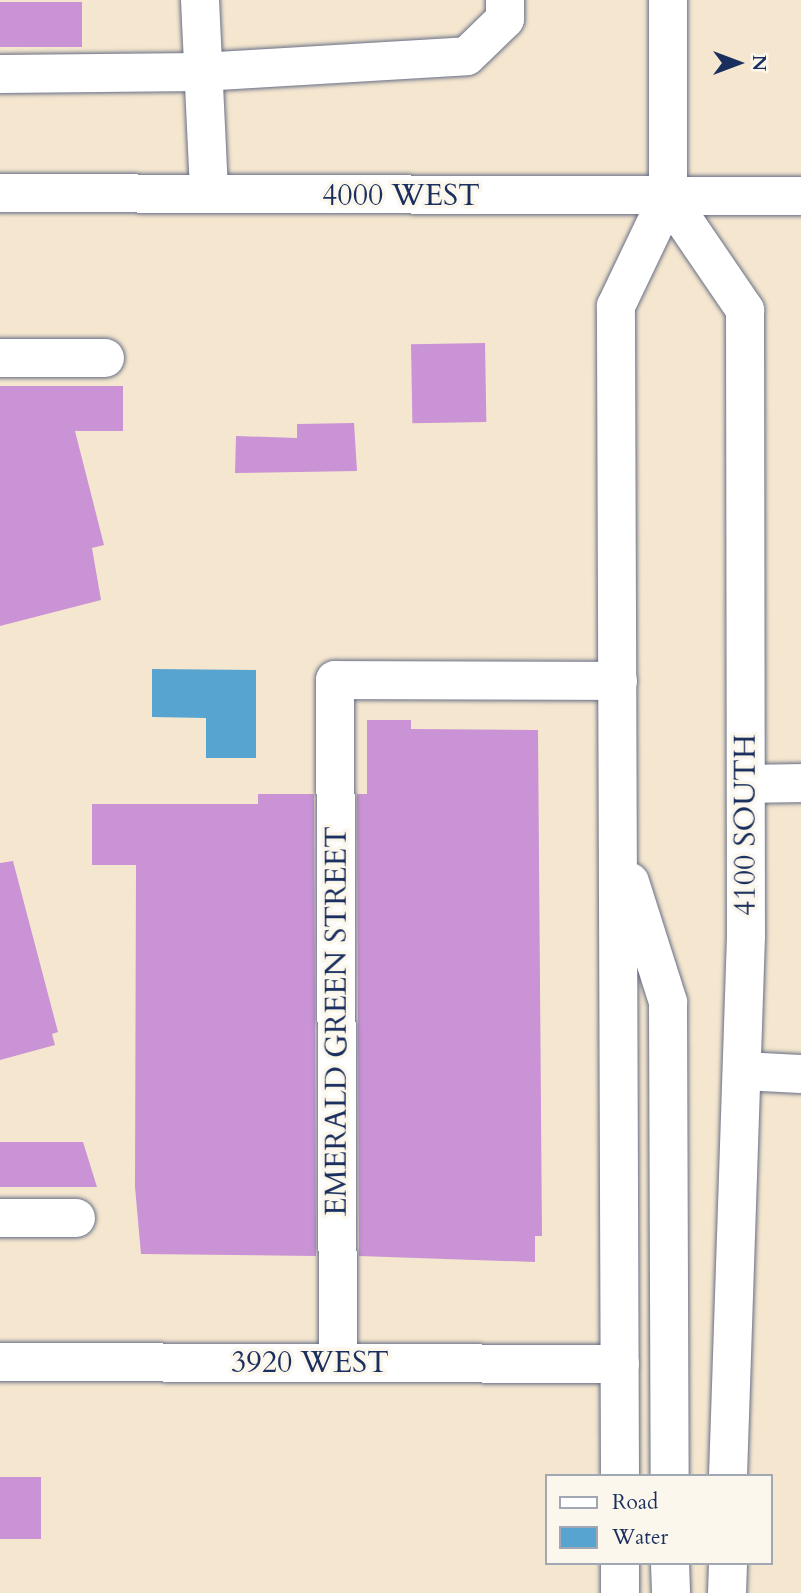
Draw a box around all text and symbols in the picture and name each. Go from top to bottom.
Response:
north arrow [703,28,773,98]
text: N [746,55,772,71]
street label: 4000 WEST [322,178,480,214]
street label: 4100 SOUTH [728,734,764,916]
street label: EMERALD GREEN STREET [319,826,355,1216]
street label: 3920 WEST [231,1345,389,1381]
legend [546,1474,773,1565]
text: Road [612,1488,658,1517]
text: Water [612,1523,668,1552]

